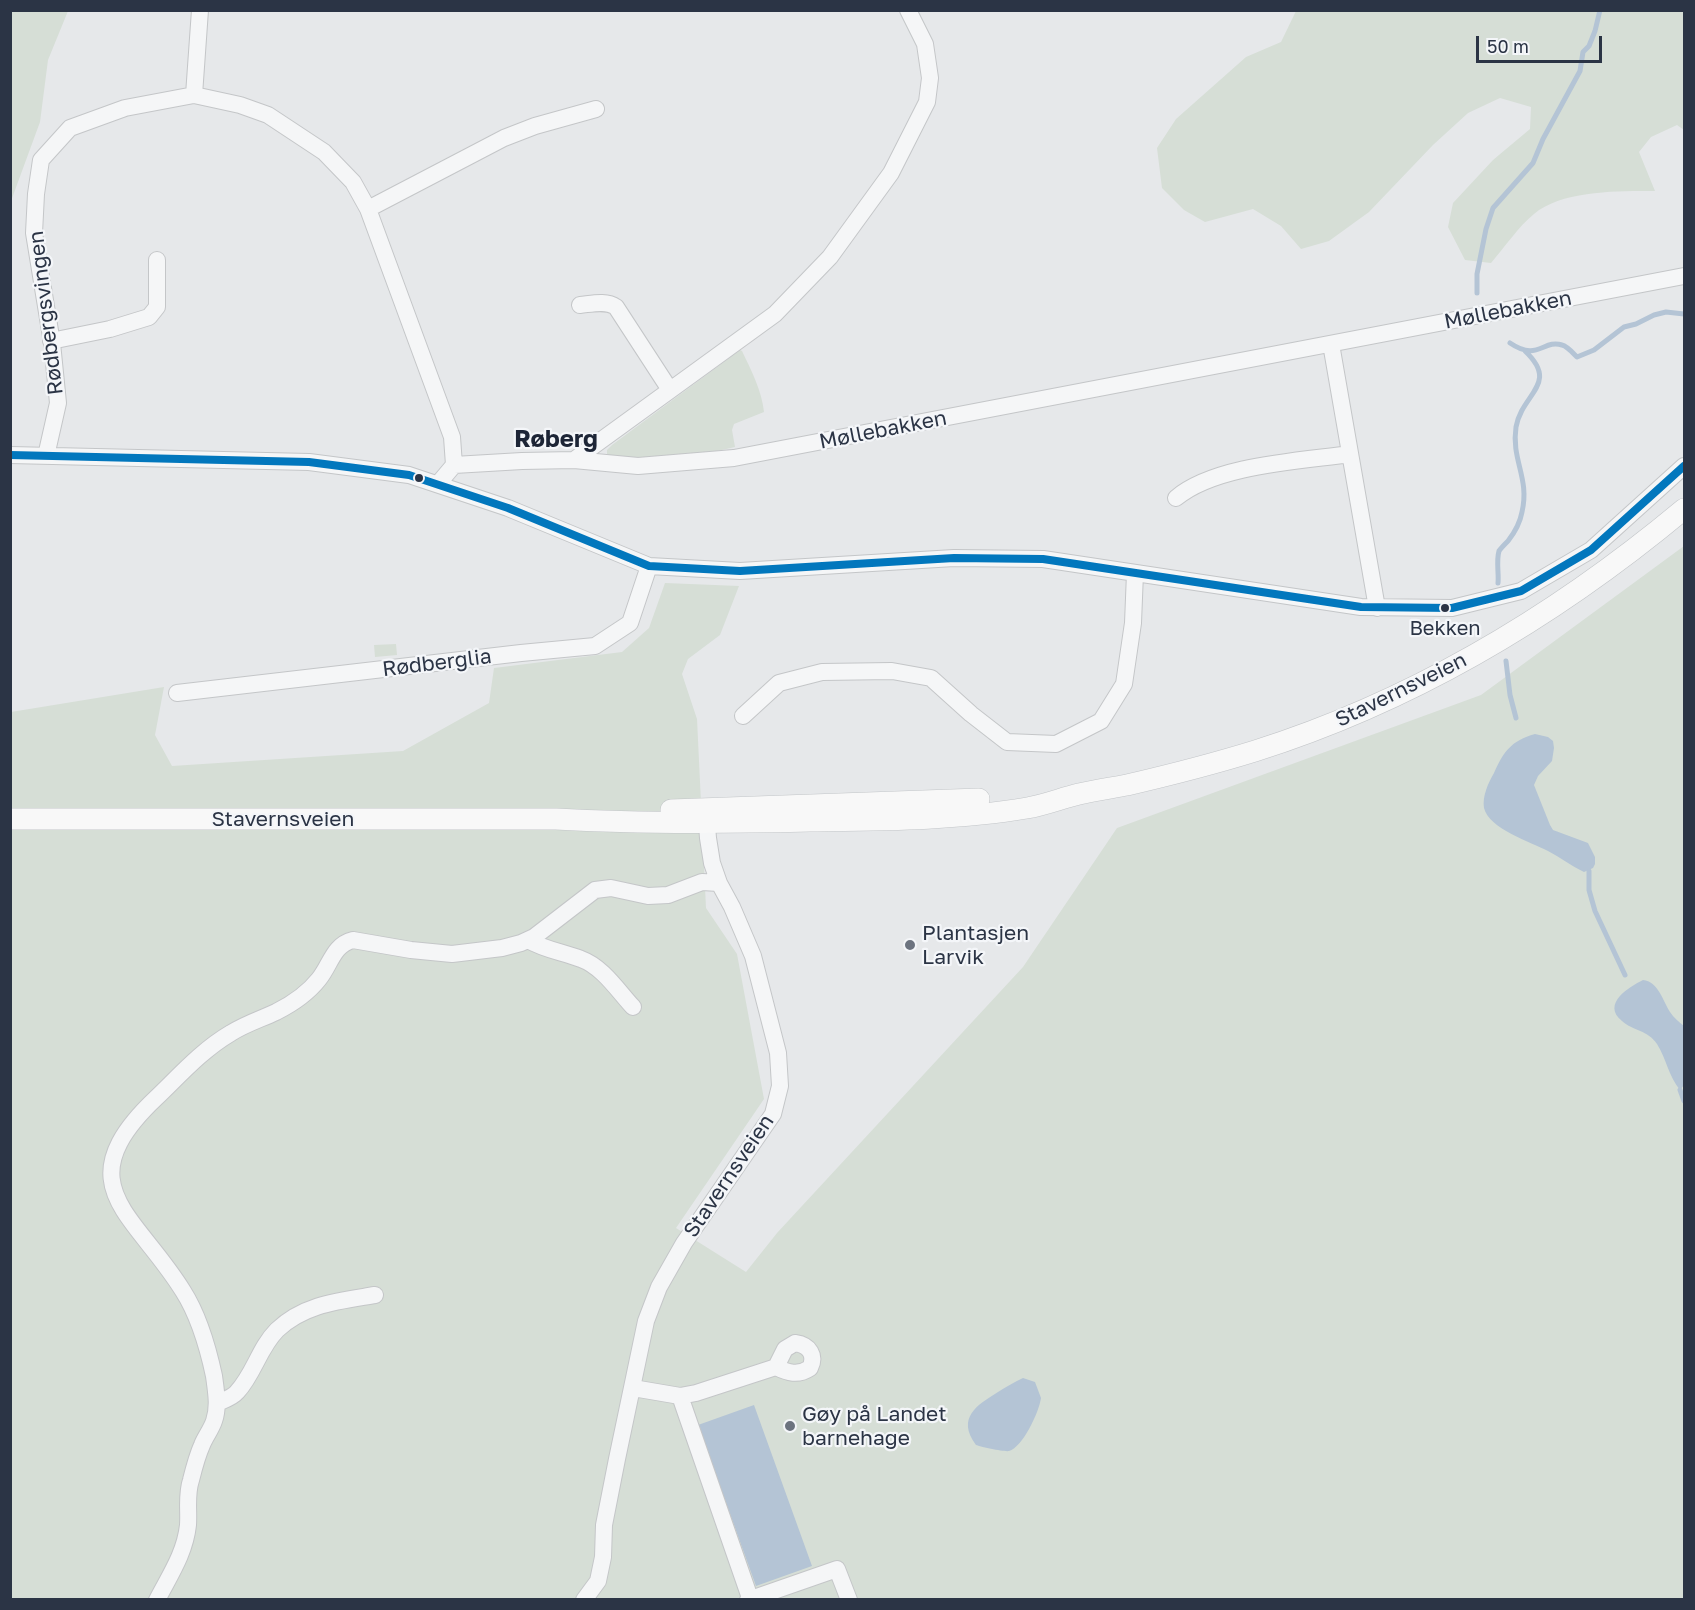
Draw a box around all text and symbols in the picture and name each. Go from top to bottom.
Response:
scale bar [1479,24,1605,62]
text: 50 m [1487,35,1529,57]
street label: Rødbergsvingen [23,230,69,396]
street label: Møllebakken [1442,285,1574,335]
street label: Møllebakken [817,405,949,455]
district label: Røberg [514,425,598,453]
unlabelled marker [413,472,425,484]
marker: Bekken [1439,602,1451,614]
place label: Bekken [1409,617,1481,641]
street label: Rødberglia [381,644,493,682]
street label: Stavernsveien [1331,647,1471,733]
street label: Stavernsveien [212,806,354,832]
place label: Plantasjen Larvik [922,920,1029,970]
marker: Plantasjen Larvik [903,938,917,952]
street label: Stavernsveien [679,1110,779,1242]
place label: Gøy på Landet barnehage [802,1401,947,1451]
marker: Gøy på Landet barnehage [783,1419,797,1433]

